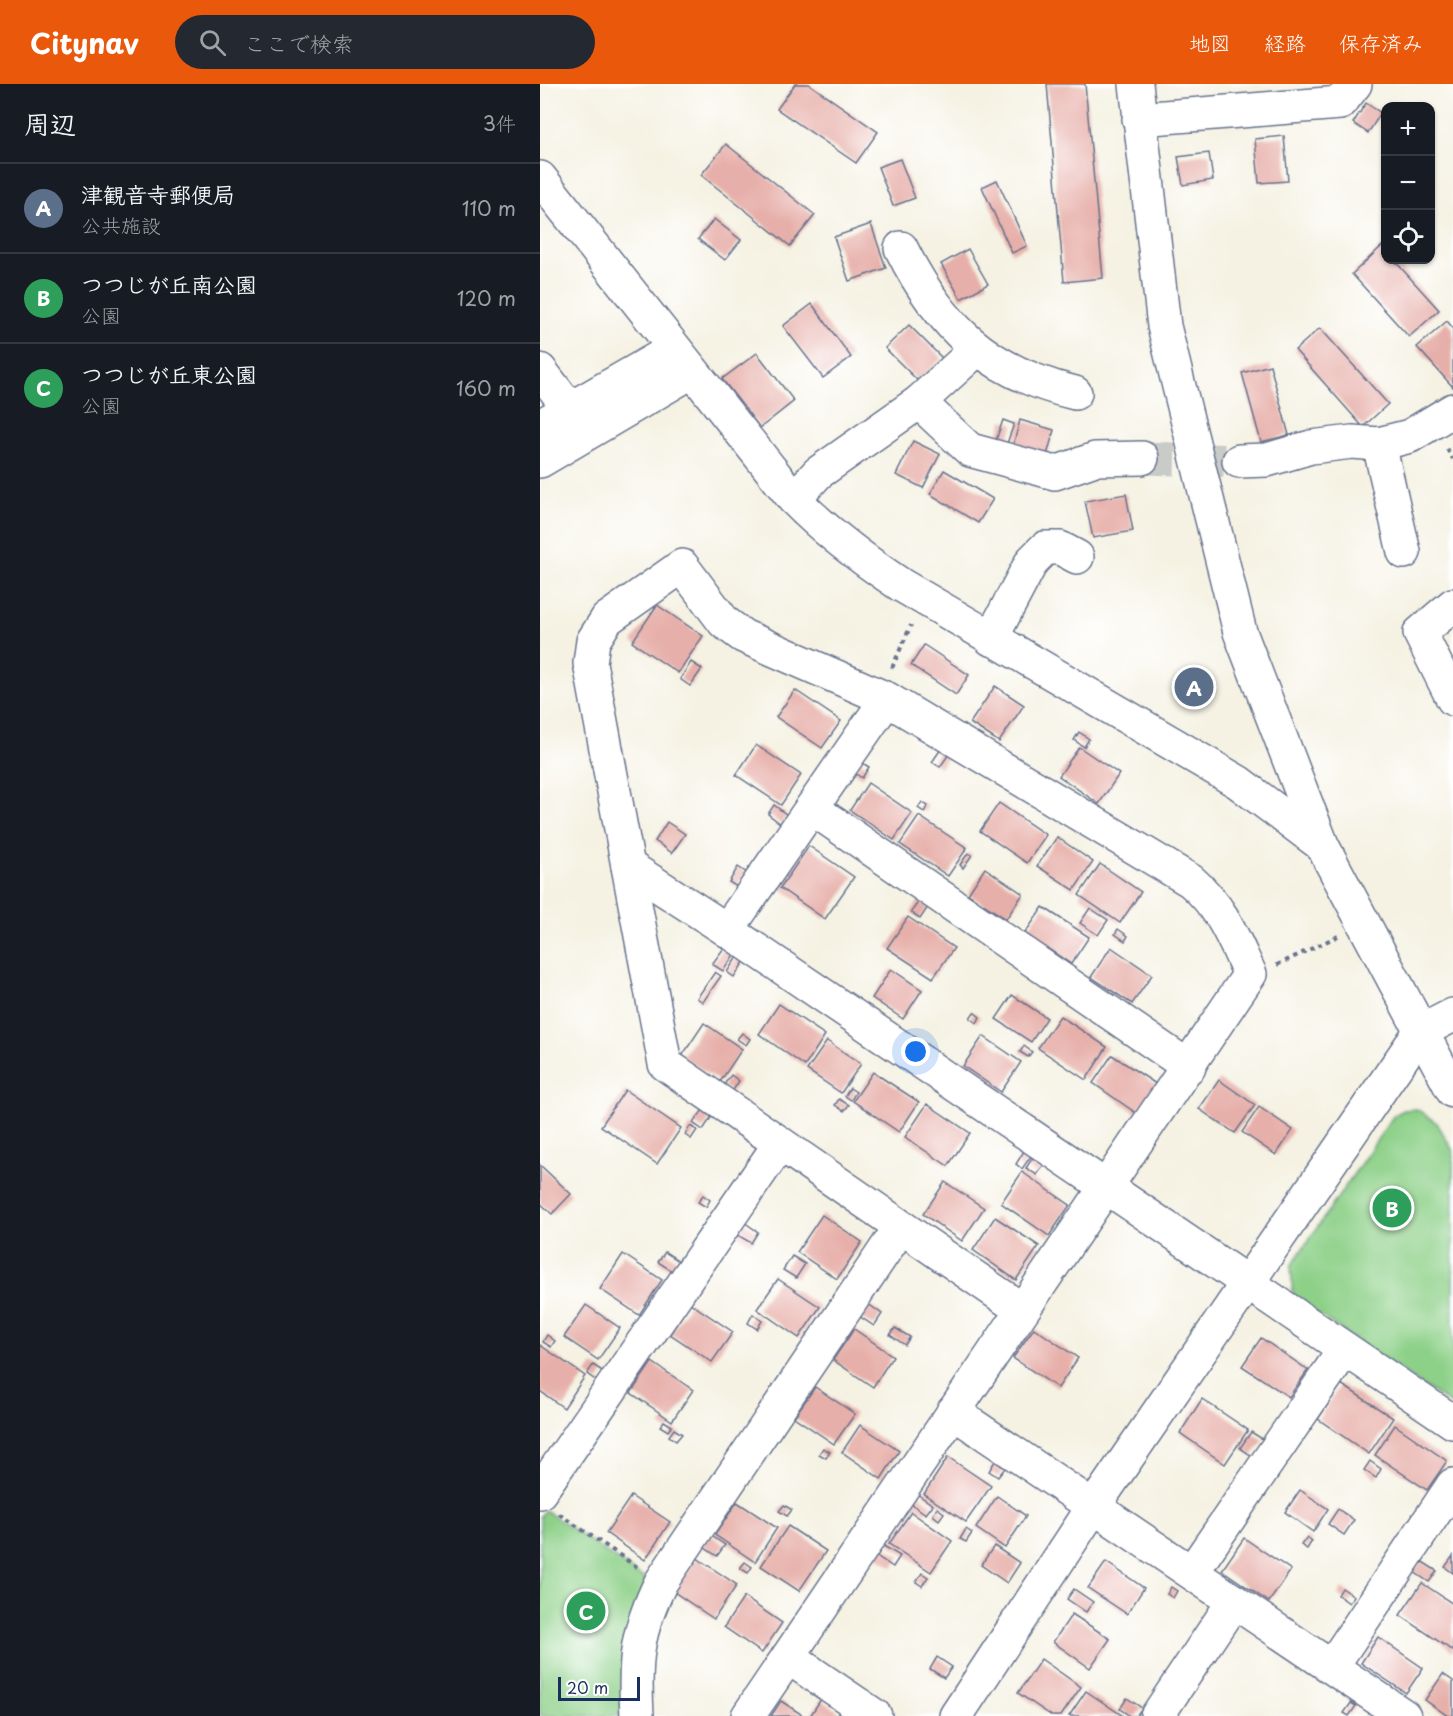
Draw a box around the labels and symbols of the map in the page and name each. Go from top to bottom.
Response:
pin: A [1174,664,1214,710]
your location [901,1037,930,1066]
pin: B [1372,1186,1412,1230]
pin: C [566,1588,606,1634]
scale bar [558,1674,640,1702]

